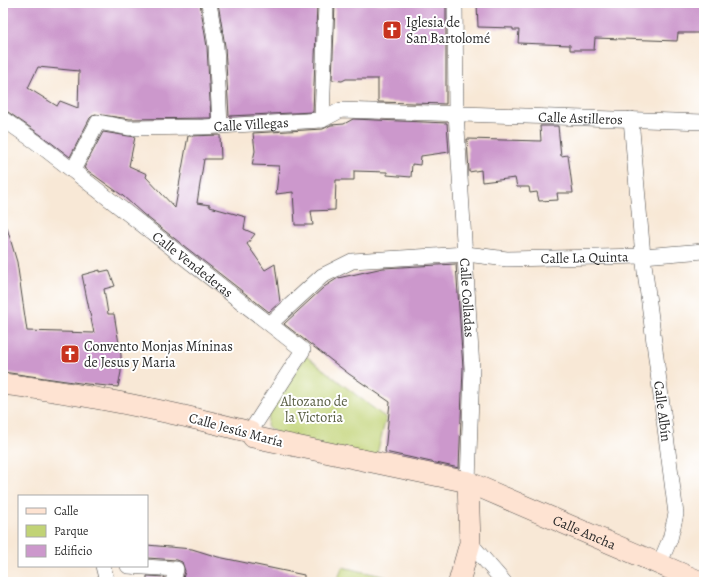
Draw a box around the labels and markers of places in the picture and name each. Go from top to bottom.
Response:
place label: Iglesia de San Bartolomé [406,13,490,48]
church icon: Iglesia de San Bartolomé [381,19,403,41]
place label: Convento Monjas Míninas de Jesus y Maria [84,337,233,372]
church icon: Convento Monjas Míninas de Jesus y Maria [59,343,81,365]

